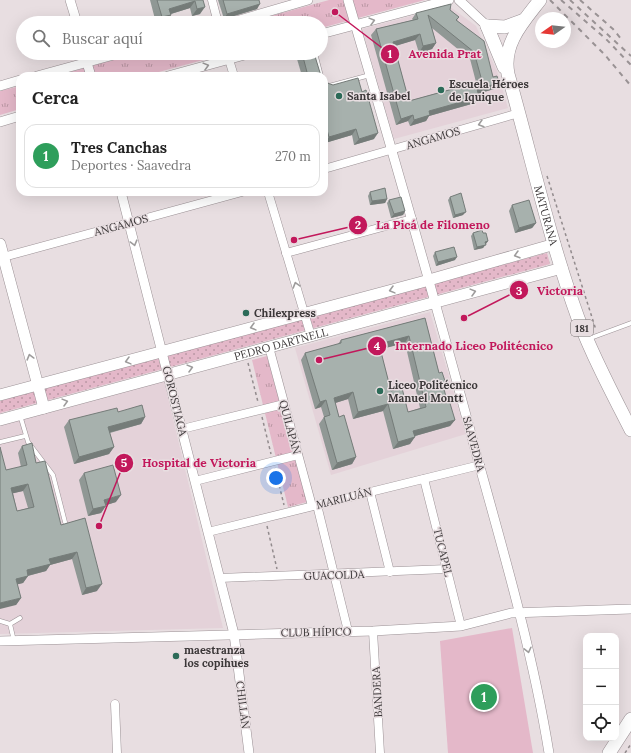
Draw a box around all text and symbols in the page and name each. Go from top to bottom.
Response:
north arrow [535,12,571,48]
search box [16,16,328,60]
one-way arrow [369,17,375,25]
icon: search [30,27,52,49]
text: Buscar aquí [62,29,143,48]
callout: Avenida Prat [380,42,489,66]
text: 1 [388,46,393,61]
text: Avenida Prat [409,46,483,61]
one-way arrow [202,62,209,71]
place label: Escuela Héroes de Iquique [449,77,529,104]
marker: Escuela Héroes de Iquique [436,85,446,95]
text: Cerca [32,87,79,109]
place label: Santa Isabel [347,89,411,103]
marker: Santa Isabel [334,91,344,101]
one-way arrow [478,119,485,128]
street label: ANGAMOS [403,124,462,153]
text: Tres Canchas [71,138,167,157]
text: 1 [43,148,49,165]
text: 270 m [275,148,311,165]
text: Deportes · Saavedra [71,157,191,174]
street label: MATURANA [531,184,561,248]
street label: ANGAMOS [91,211,150,239]
callout: La Picá de Filomeno [348,213,498,237]
text: 2 [355,217,361,232]
text: La Picá de Filomeno [376,217,490,232]
one-way arrow [129,240,138,247]
one-way arrow [514,250,521,259]
callout: Victoria [509,278,591,302]
one-way arrow [292,282,301,289]
text: 3 [516,283,523,298]
text: Victoria [537,283,584,298]
one-way arrow [389,285,396,294]
one-way arrow [470,288,477,297]
place label: Chilexpress [254,306,316,320]
marker: Chilexpress [241,308,251,318]
road number: 181 [571,320,593,336]
one-way arrow [250,322,257,331]
street label: PEDRO DARTNELL [232,324,330,363]
callout: Internado Liceo Politécnico [367,334,561,358]
text: 4 [374,338,381,353]
text: Internado Liceo Politécnico [395,338,553,353]
one-way arrow [26,354,35,361]
one-way arrow [124,356,131,364]
street label: GOROSTIAGA [160,365,191,438]
one-way arrow [187,365,193,373]
place label: Liceo Politécnico Manuel Montt [388,378,478,405]
marker: Liceo Politécnico Manuel Montt [375,386,385,396]
one-way arrow [61,398,68,407]
street label: QUILAPÁN [276,398,304,456]
street label: SAAVEDRA [460,415,488,474]
callout: Hospital de Victoria [114,451,264,475]
text: 5 [121,455,128,470]
text: Hospital de Victoria [142,455,257,470]
your location [266,468,286,488]
street label: MARILUÁN [315,484,373,512]
street label: TUCAPEL [430,526,456,578]
street label: GUACOLDA [303,567,366,583]
street label: CLUB HÍPICO [280,624,352,640]
map controls [583,633,619,741]
button: + [583,633,619,669]
place label: maestranza los copihues [184,643,249,670]
one-way arrow [524,647,532,653]
marker: maestranza los copihues [171,651,181,661]
street label: BANDERA [369,665,385,718]
button: − [583,669,619,705]
street label: CHILLÁN [233,680,253,730]
pin: 1 [471,682,497,712]
button: locate [583,705,619,741]

